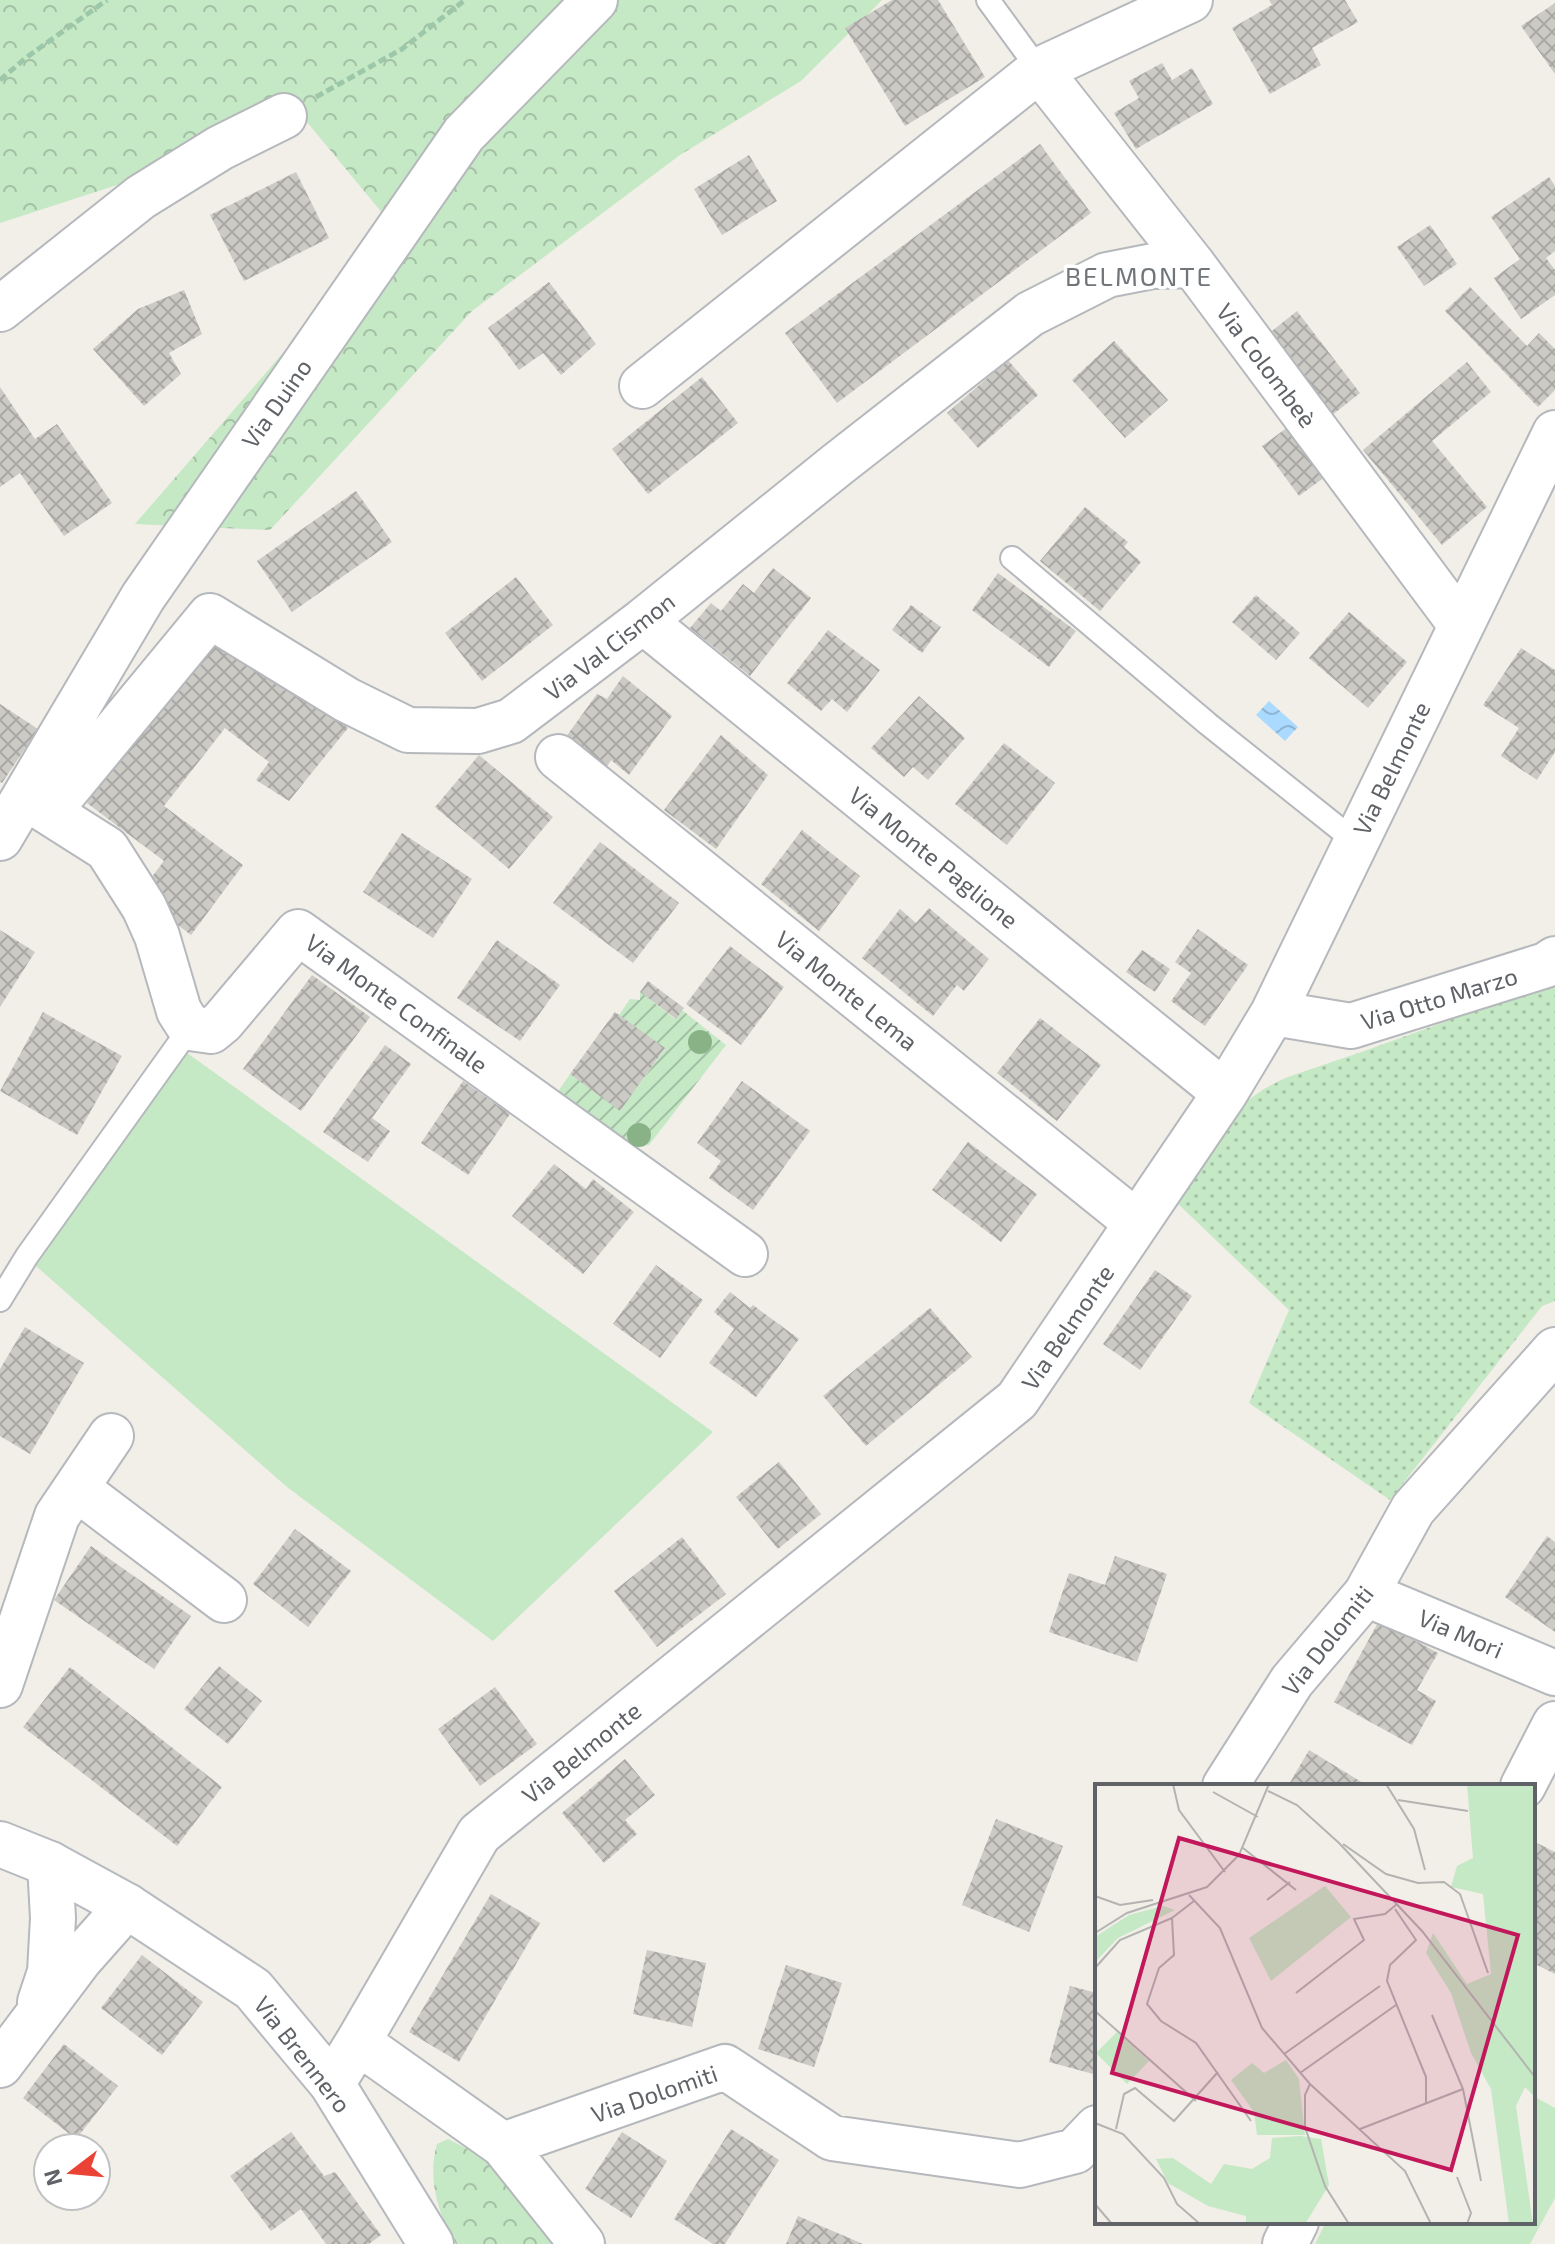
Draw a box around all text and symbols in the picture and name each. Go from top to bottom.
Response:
district label: BELMONTE [1065,260,1213,291]
street label: Via Colombeè [1211,297,1323,433]
street label: Via Duino [235,353,317,453]
street label: Via Val Cismon [538,586,680,706]
street label: Via Belmonte [1346,697,1436,839]
street label: Via Monte Paglione [844,780,1024,934]
street label: Via Monte Lema [770,924,924,1056]
street label: Via Monte Confinale [300,927,494,1079]
street label: Via Otto Marzo [1357,960,1521,1036]
street label: Via Belmonte [1015,1259,1119,1395]
street label: Via Dolomiti [1275,1579,1379,1701]
street label: Via Mori [1414,1602,1508,1664]
street label: Via Belmonte [516,1695,646,1809]
inset map [1095,1784,1535,2224]
street label: Via Brennero [249,1990,357,2118]
street label: Via Dolomiti [587,2058,721,2128]
north arrow [32,2132,112,2212]
text: N [37,2167,66,2189]

